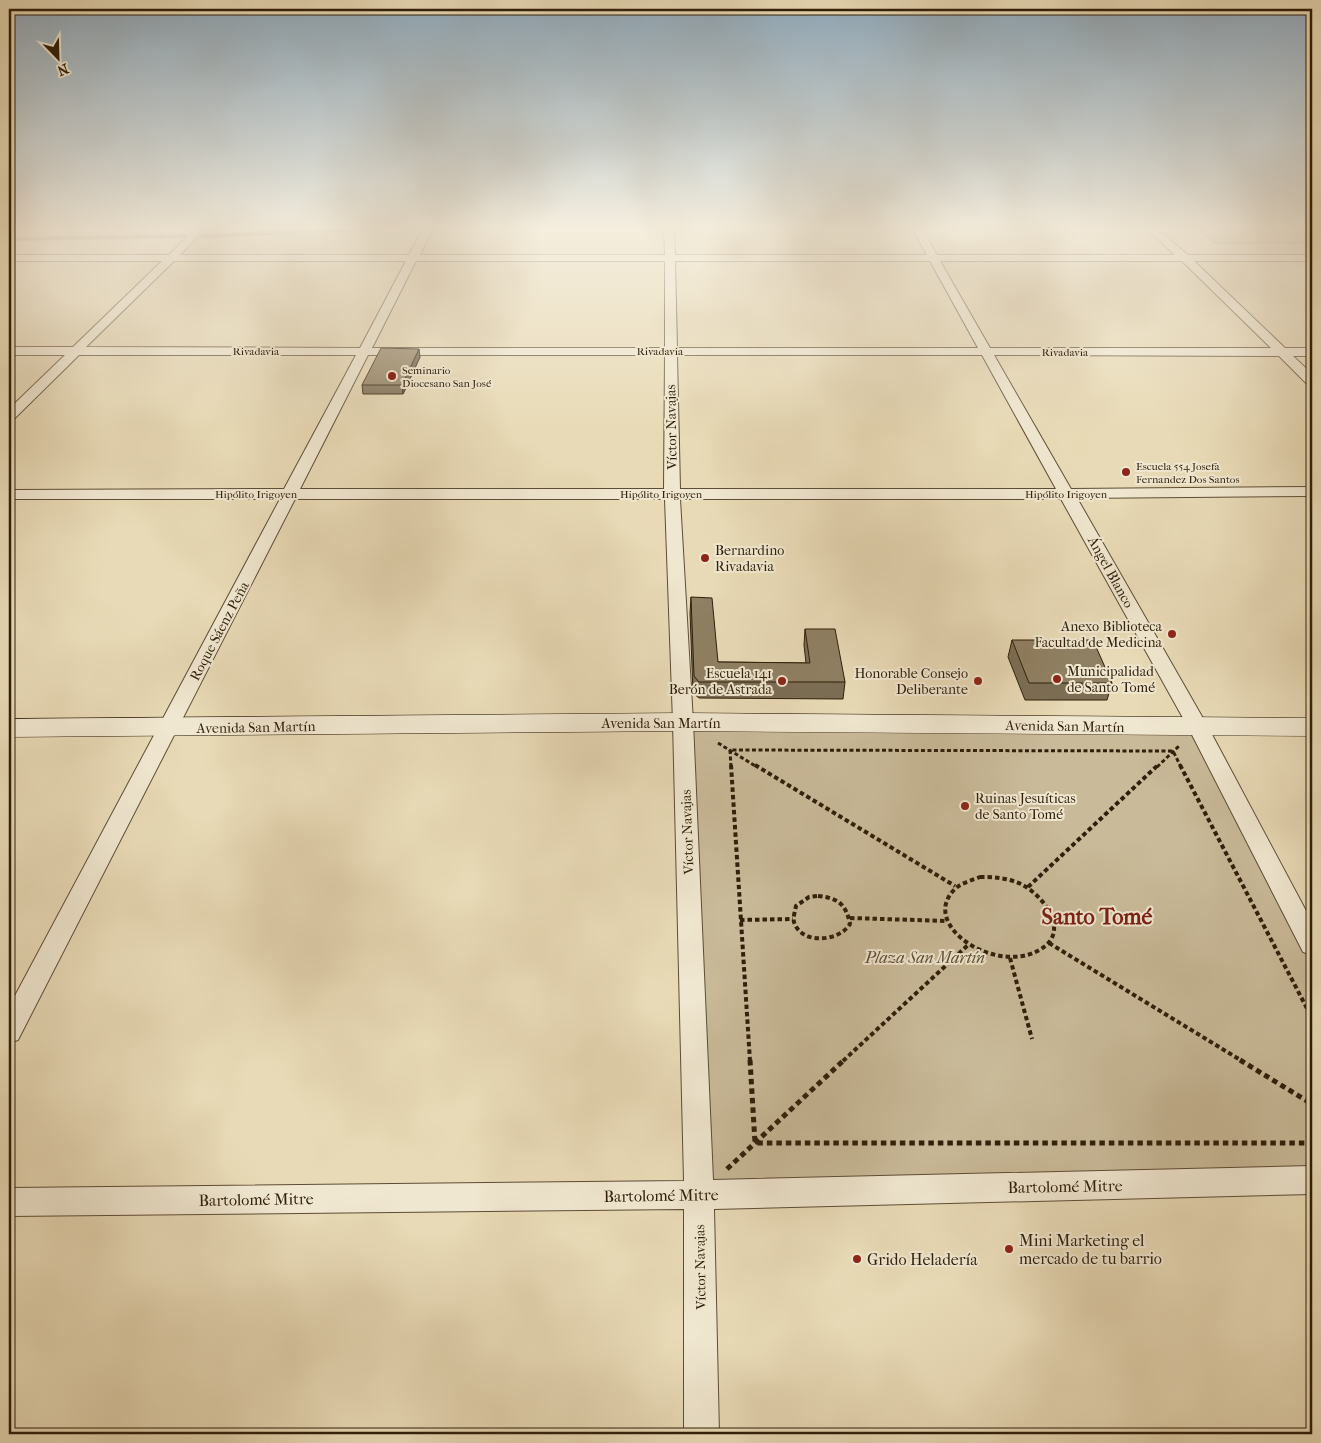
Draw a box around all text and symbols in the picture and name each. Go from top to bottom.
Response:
north arrow [32,32,82,82]
text: N [54,60,71,80]
street label: Rivadavia [233,345,280,358]
street label: Rivadavia [637,345,684,358]
street label: Rivadavia [1042,346,1089,359]
place label: Seminario Diocesano San José [402,364,492,390]
marker: Seminario Diocesano San José [386,370,398,382]
street label: Víctor Navajas [662,384,681,471]
place label: Escuela 554 Josefa Fernandez Dos Santos [1136,460,1239,486]
marker: Escuela 554 Josefa Fernandez Dos Santos [1120,466,1132,478]
street label: Hipólito Irigoyen [215,488,298,501]
street label: Hipólito Irigoyen [620,488,703,501]
street label: Hipólito Irigoyen [1025,488,1108,501]
street label: Ángel Blanco [1083,532,1138,611]
place label: Bernardino Rivadavia [715,542,784,575]
marker: Bernardino Rivadavia [699,552,711,564]
street label: Roque Sáenz Peña [186,578,253,684]
place label: Anexo Biblioteca Facultad de Medicina [1034,618,1163,651]
marker: Anexo Biblioteca Facultad de Medicina [1166,628,1178,640]
place label: Municipalidad de Santo Tomé [1067,663,1155,696]
place label: Escuela 141 Berón de Astrada [669,665,773,698]
place label: Honorable Consejo Deliberante [854,665,968,698]
marker: Municipalidad de Santo Tomé [1051,673,1063,685]
marker: Escuela 141 Berón de Astrada [776,675,788,687]
marker: Honorable Consejo Deliberante [972,675,984,687]
street label: Avenida San Martín [600,715,721,732]
street label: Avenida San Martín [1004,717,1125,736]
street label: Avenida San Martín [195,718,316,737]
street label: Víctor Navajas [678,789,698,876]
place label: Ruinas Jesuíticas de Santo Tomé [975,790,1076,823]
marker: Ruinas Jesuíticas de Santo Tomé [959,800,971,812]
district label: Santo Tomé [1042,904,1153,930]
park label: Plaza San Martín [864,948,985,967]
street label: Bartolomé Mitre [1007,1176,1123,1197]
street label: Bartolomé Mitre [603,1185,719,1206]
street label: Bartolomé Mitre [198,1189,314,1210]
street label: Víctor Navajas [691,1224,710,1311]
place label: Mini Marketing el mercado de tu barrio [1019,1231,1162,1268]
marker: Mini Marketing el mercado de tu barrio [1003,1243,1015,1255]
place label: Grido Heladería [867,1250,978,1269]
marker: Grido Heladería [851,1253,863,1265]

